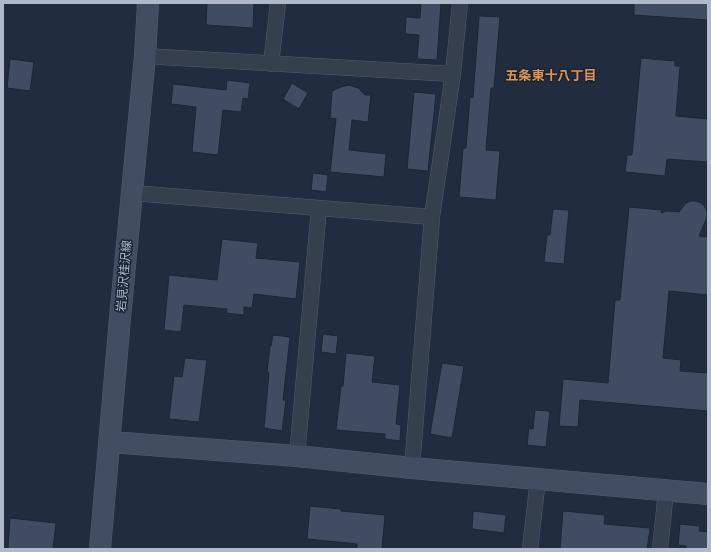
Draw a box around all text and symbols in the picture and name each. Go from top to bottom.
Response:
district label: 五条東十八丁目 [506,68,596,84]
street label: 岩見沢桂沢線 [114,240,134,312]

